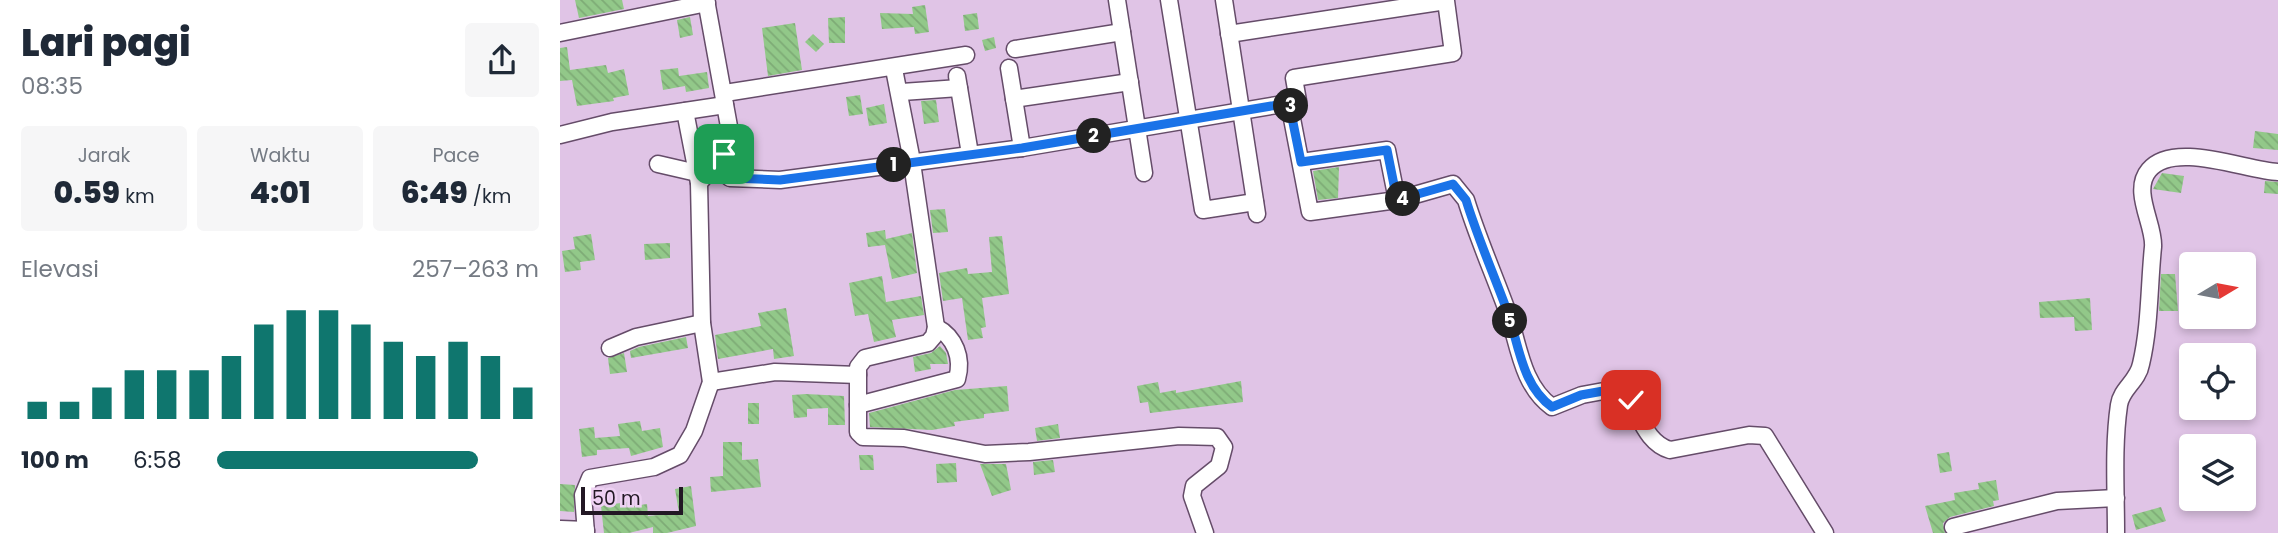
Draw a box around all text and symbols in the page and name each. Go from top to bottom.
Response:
text: Lari pagi [21,16,191,69]
button: share [465,23,539,97]
text: 08:35 [21,70,83,102]
pin: 3 [1274,88,1308,124]
text: 3 [1285,92,1296,119]
pin: 2 [1076,118,1112,154]
text: 2 [1088,122,1099,149]
pin [694,124,754,184]
icon: arrive [705,135,743,173]
text: Jarak [78,142,130,169]
text: Waktu [250,142,310,169]
text: Pace [432,142,480,169]
pin: 1 [876,148,912,182]
text: 1 [890,151,897,178]
text: 0.59 [53,171,120,214]
text: 4:01 [249,171,311,214]
text: 6:49 [401,171,468,214]
pin: 4 [1386,182,1420,216]
text: km [120,183,155,210]
text: /km [468,183,511,210]
text: 4 [1396,185,1409,212]
north arrow [2179,252,2256,329]
map controls [2179,252,2256,511]
text: Elevasi [21,253,99,285]
text: 257–263 m [412,253,539,285]
pin: 5 [1492,304,1528,338]
text: 5 [1503,307,1516,334]
button: locate [2179,343,2256,420]
pin [1601,370,1661,430]
icon: check [1612,381,1650,419]
button: layers [2179,434,2256,511]
text: 100 m [21,444,89,476]
text: 6:58 [133,444,181,476]
scale bar [581,484,682,516]
text: 50 m [592,485,641,512]

